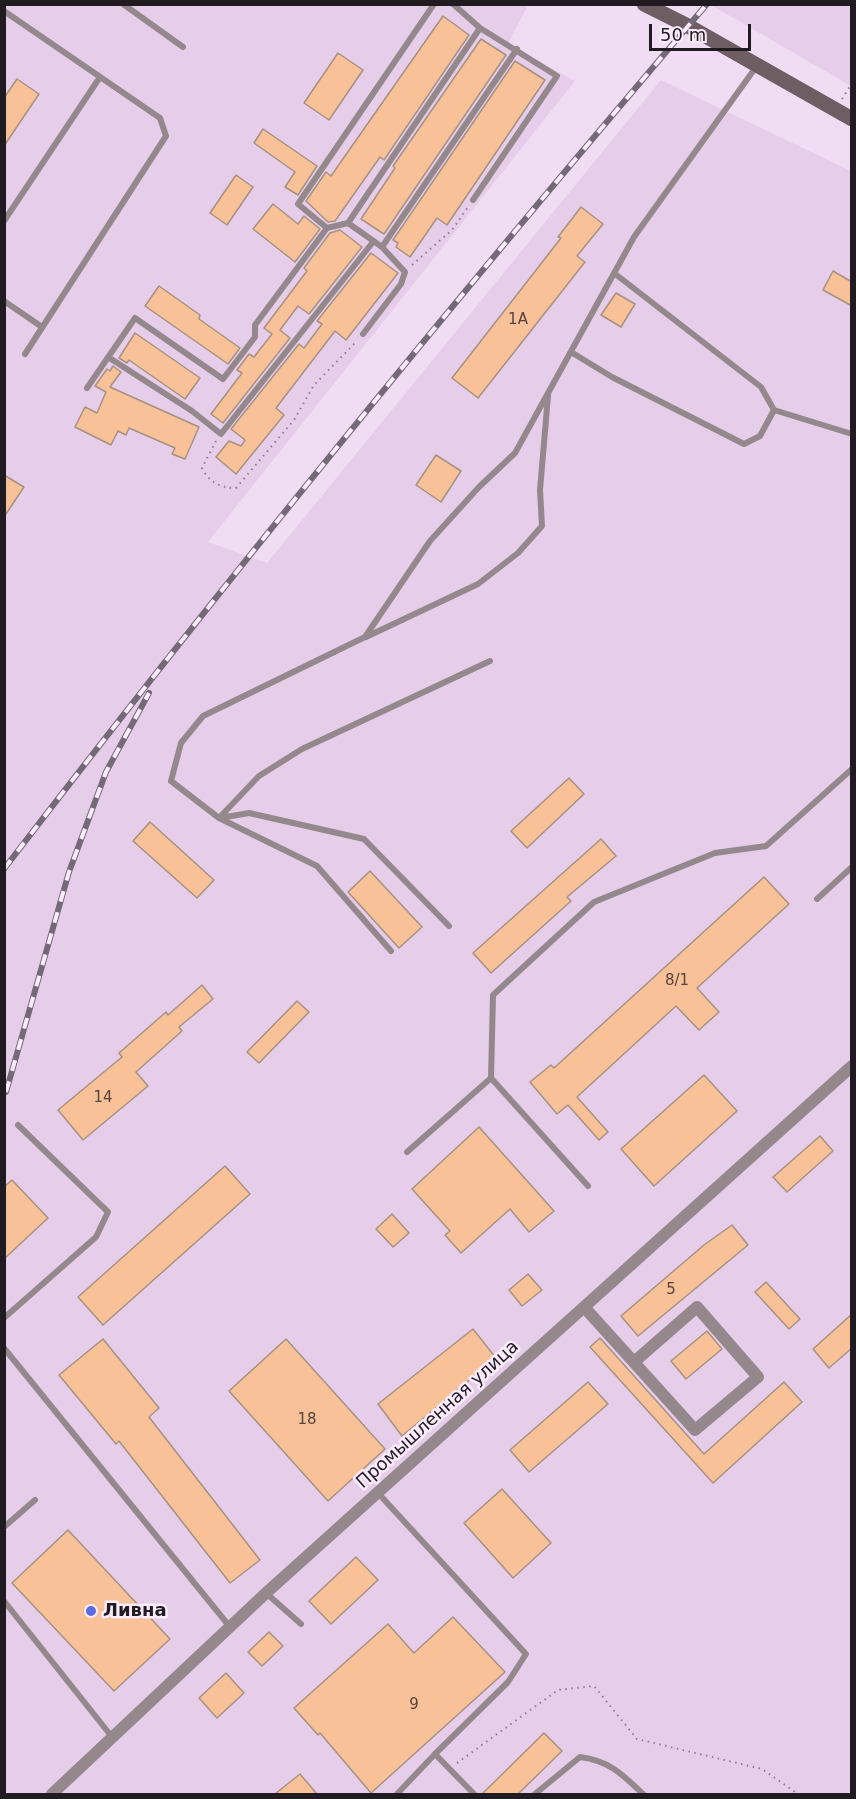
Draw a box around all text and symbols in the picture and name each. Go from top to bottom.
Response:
scale bar [652,12,754,50]
text: 50 m [660,24,706,45]
house number: 1А [508,311,528,329]
house number: 8/1 [665,972,689,990]
house number: 14 [93,1089,113,1107]
house number: 5 [666,1281,676,1299]
street label: Промышленная улица [352,1336,524,1494]
house number: 18 [297,1411,317,1429]
place label: Ливна [103,1600,167,1622]
marker: Ливна [84,1604,98,1618]
house number: 9 [409,1696,419,1714]

